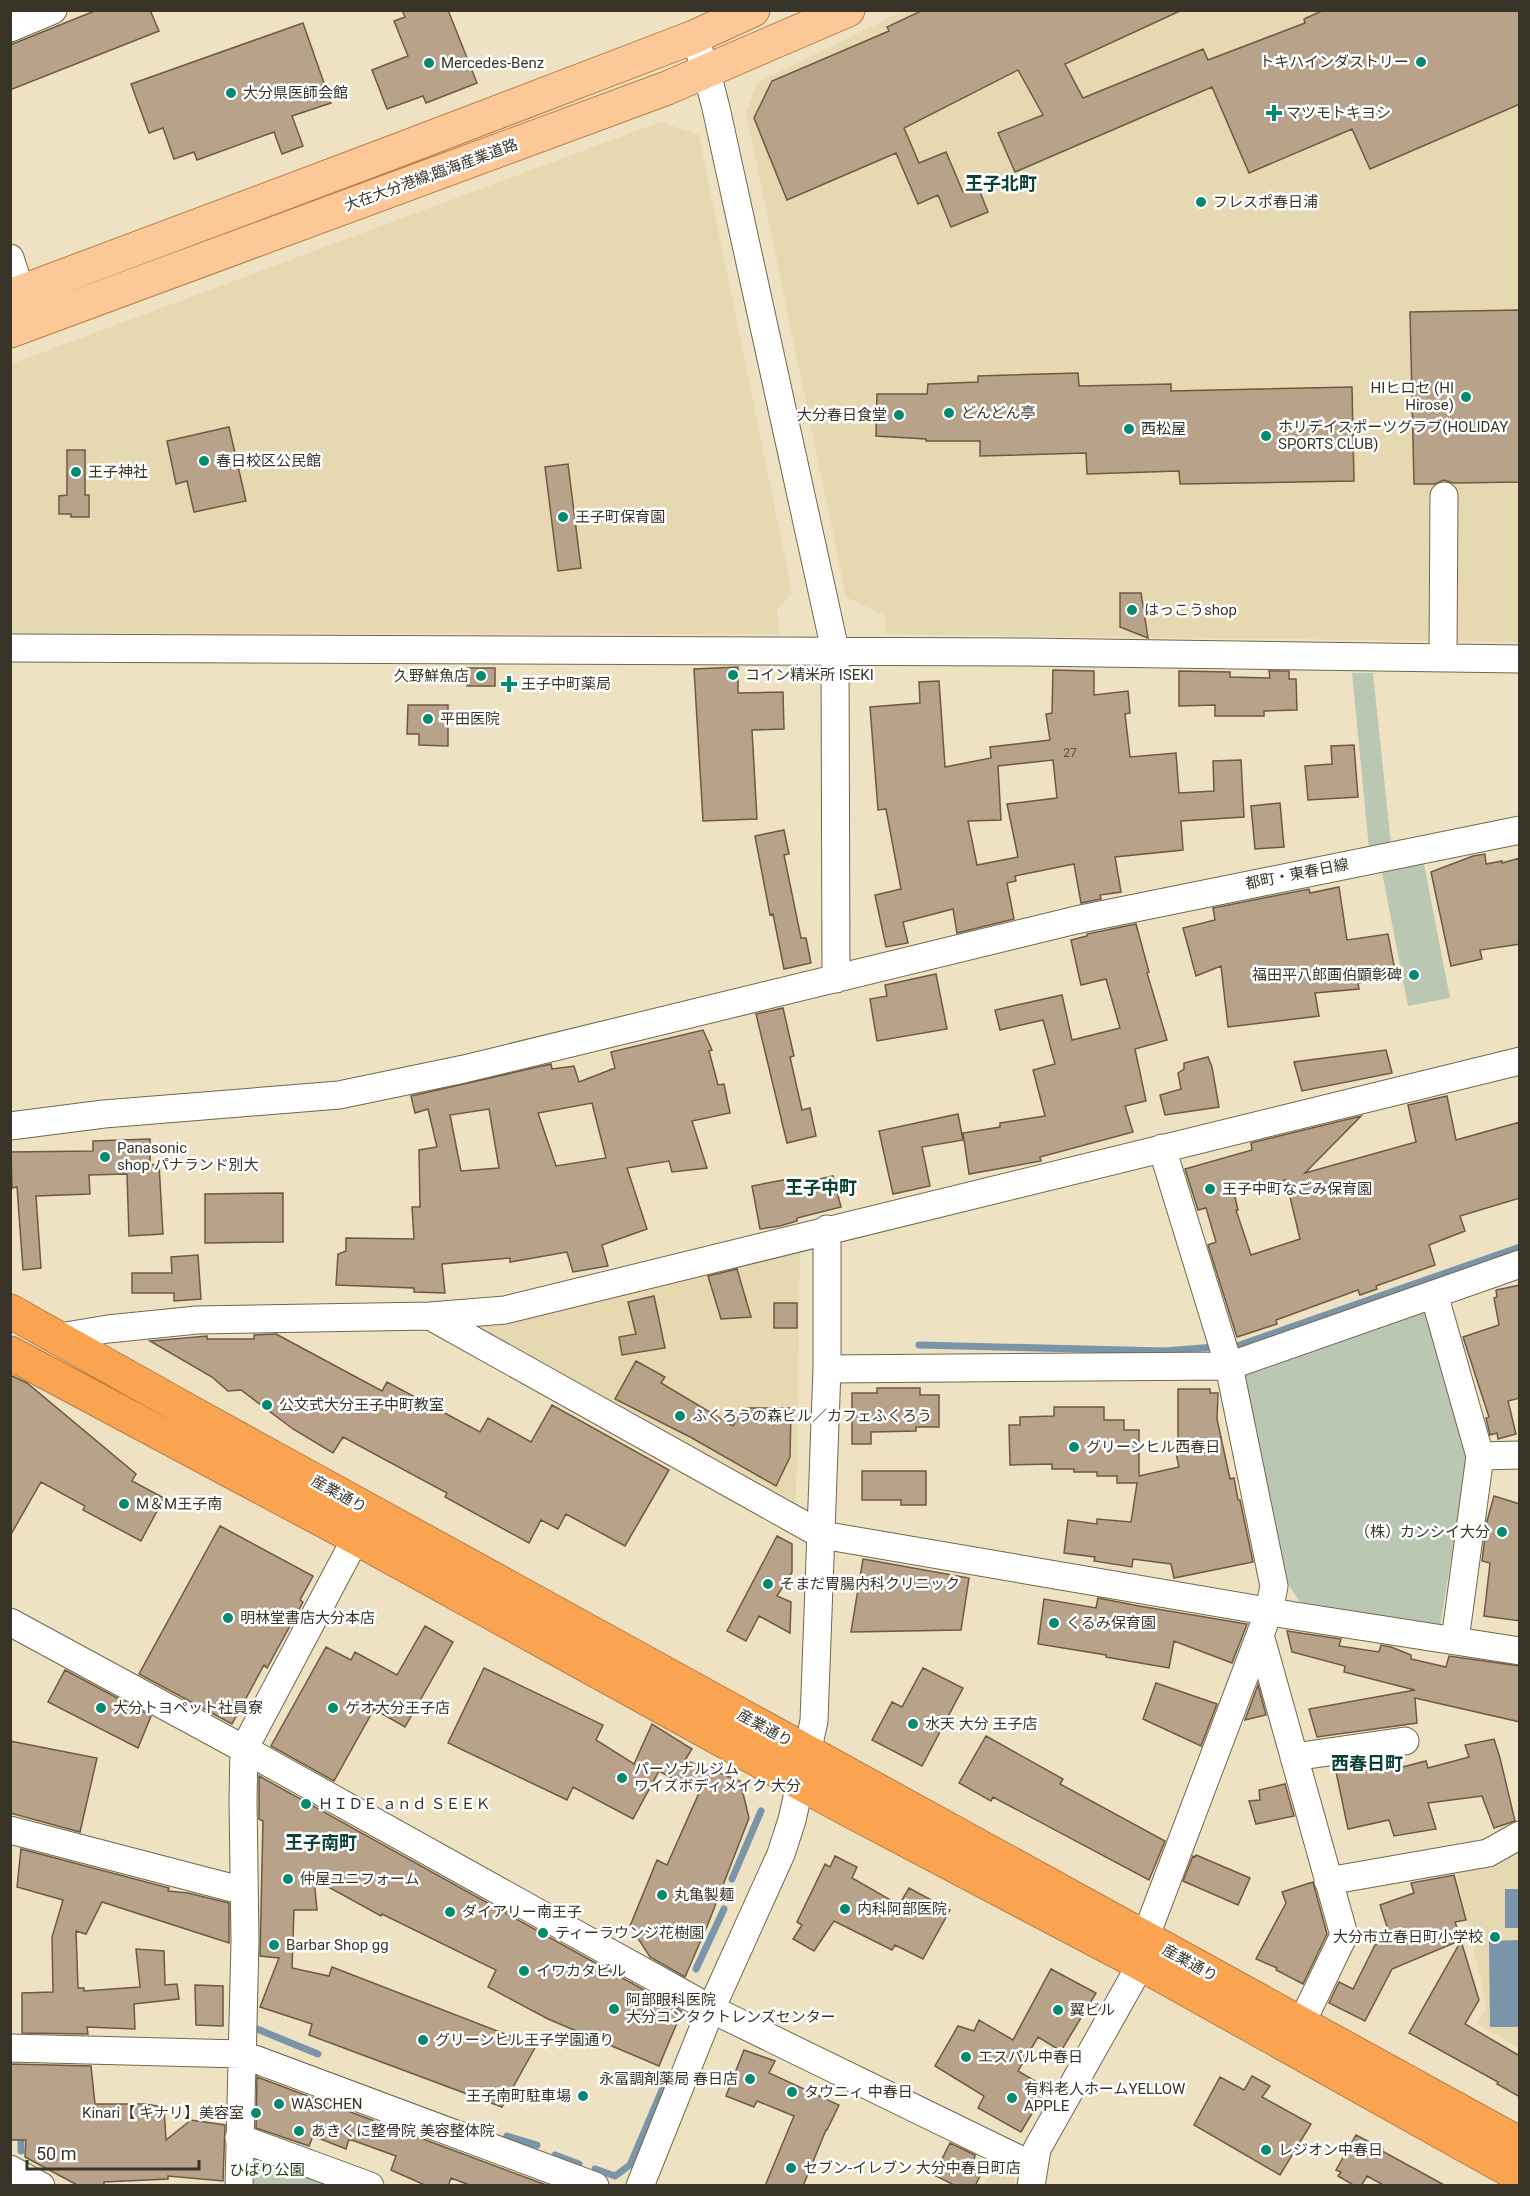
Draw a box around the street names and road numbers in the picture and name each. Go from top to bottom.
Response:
street label: 大在大分港線;臨海産業道路 [342,135,520,215]
street label: 都町・東春日線 [1244,855,1350,893]
street label: 産業通り [308,1472,370,1516]
street label: 産業通り [734,1706,796,1750]
street label: 産業通り [1159,1941,1221,1985]

